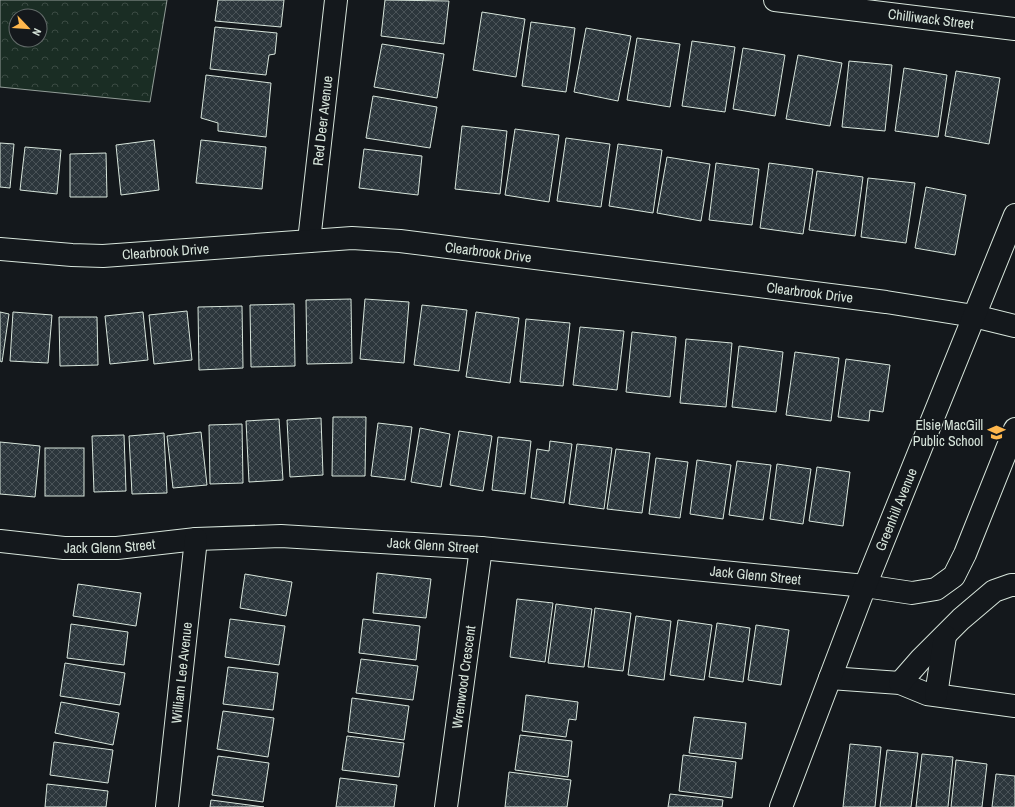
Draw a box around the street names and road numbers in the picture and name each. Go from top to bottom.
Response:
street label: Chilliwack Street [887,5,975,33]
street label: Red Deer Avenue [308,75,336,167]
street label: Clearbrook Drive [444,238,533,266]
street label: Clearbrook Drive [122,239,210,264]
street label: Clearbrook Drive [766,278,854,307]
street label: Greenhill Avenue [871,465,921,554]
street label: Jack Glenn Street [387,533,479,557]
street label: Jack Glenn Street [64,535,156,557]
street label: Jack Glenn Street [709,562,802,589]
street label: William Lee Avenue [167,621,196,724]
street label: Wrenwood Crescent [448,624,479,730]

